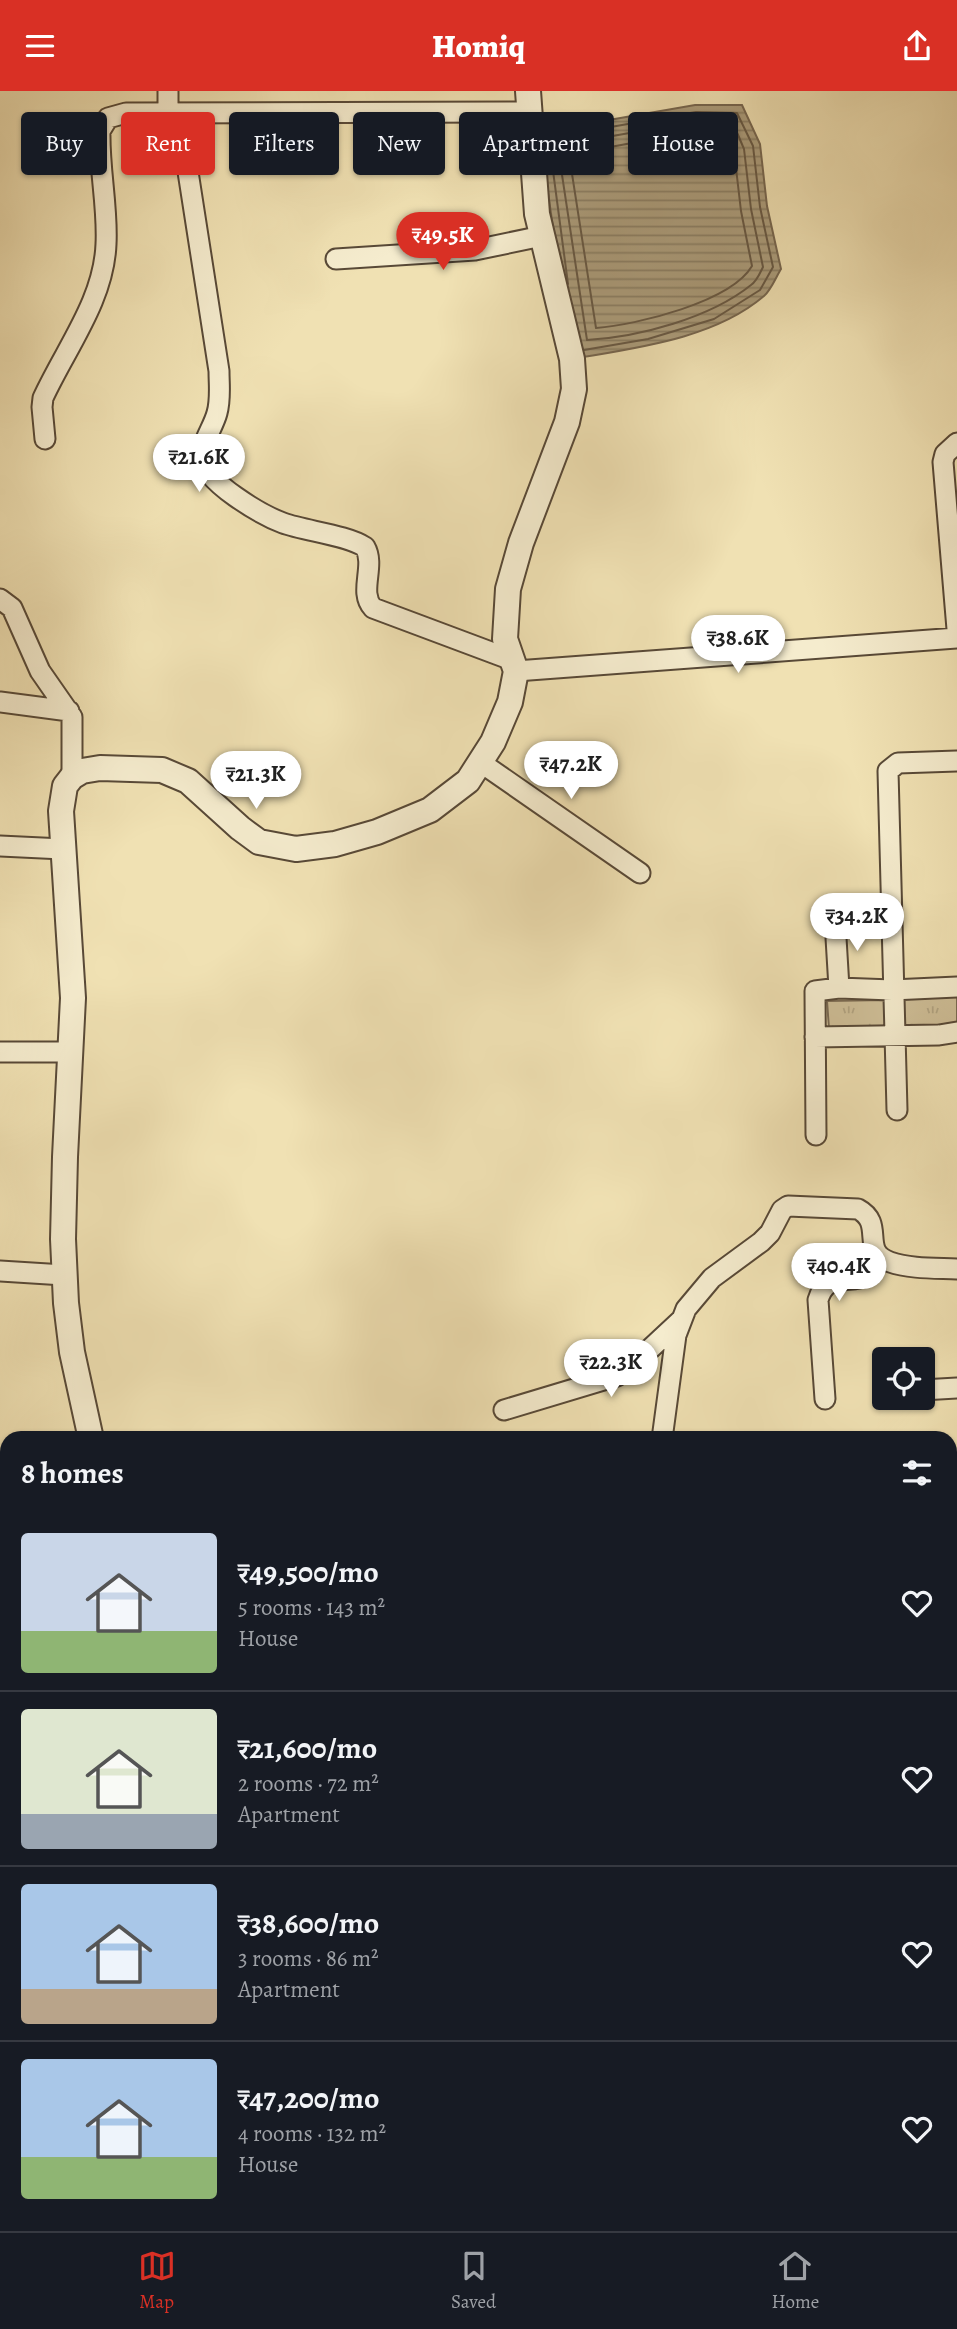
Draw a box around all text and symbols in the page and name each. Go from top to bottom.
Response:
text: Homiq [432,24,525,68]
icon: menu [21,27,59,65]
icon: share [898,27,936,65]
chip: Buy [21,112,107,175]
chip: Rent [121,112,215,175]
chip: Filters [229,112,339,175]
chip: New [353,112,445,175]
chip: Apartment [459,112,614,175]
chip: House [628,112,738,175]
pin: ₹49.5K [386,213,500,272]
text: ₹49.5K [412,219,474,250]
pin: ₹21.6K [142,435,256,494]
text: ₹21.6K [169,441,229,472]
pin: ₹38.6K [681,615,795,675]
text: ₹38.6K [707,622,769,653]
pin: ₹47.2K [514,741,628,801]
text: ₹47.2K [540,748,602,779]
pin: ₹21.3K [199,751,313,811]
text: ₹21.3K [226,758,286,789]
pin: ₹34.2K [800,893,914,953]
text: ₹34.2K [826,900,888,931]
pin: ₹40.4K [782,1243,896,1303]
text: ₹40.4K [807,1250,871,1281]
pin: ₹22.3K [554,1339,668,1399]
text: ₹22.3K [580,1346,642,1377]
map controls [872,1347,935,1410]
button: locate [872,1347,935,1410]
text: 8 homes [21,1453,124,1493]
icon: filters [898,1454,936,1492]
text: ₹49,500/mo [238,1552,379,1592]
icon: home [77,1561,161,1645]
icon: heart [898,1584,936,1622]
text: 5 rooms · 143 m² [238,1592,385,1623]
text: House [238,1623,298,1654]
text: ₹21,600/mo [238,1728,377,1768]
icon: home [77,1737,161,1821]
icon: heart [898,1760,936,1798]
text: 2 rooms · 72 m² [238,1768,379,1799]
text: Apartment [238,1799,340,1830]
text: ₹38,600/mo [238,1903,379,1943]
icon: home [77,1912,161,1996]
icon: heart [898,1935,936,1973]
text: 3 rooms · 86 m² [238,1943,379,1974]
text: Apartment [238,1974,340,2005]
text: ₹47,200/mo [238,2078,379,2118]
icon: home [77,2087,161,2171]
icon: heart [898,2110,936,2148]
text: 4 rooms · 132 m² [238,2118,386,2149]
text: House [238,2149,298,2180]
tab: Map [138,2247,176,2315]
tab: Saved [451,2247,496,2315]
tab: Home [772,2247,819,2315]

